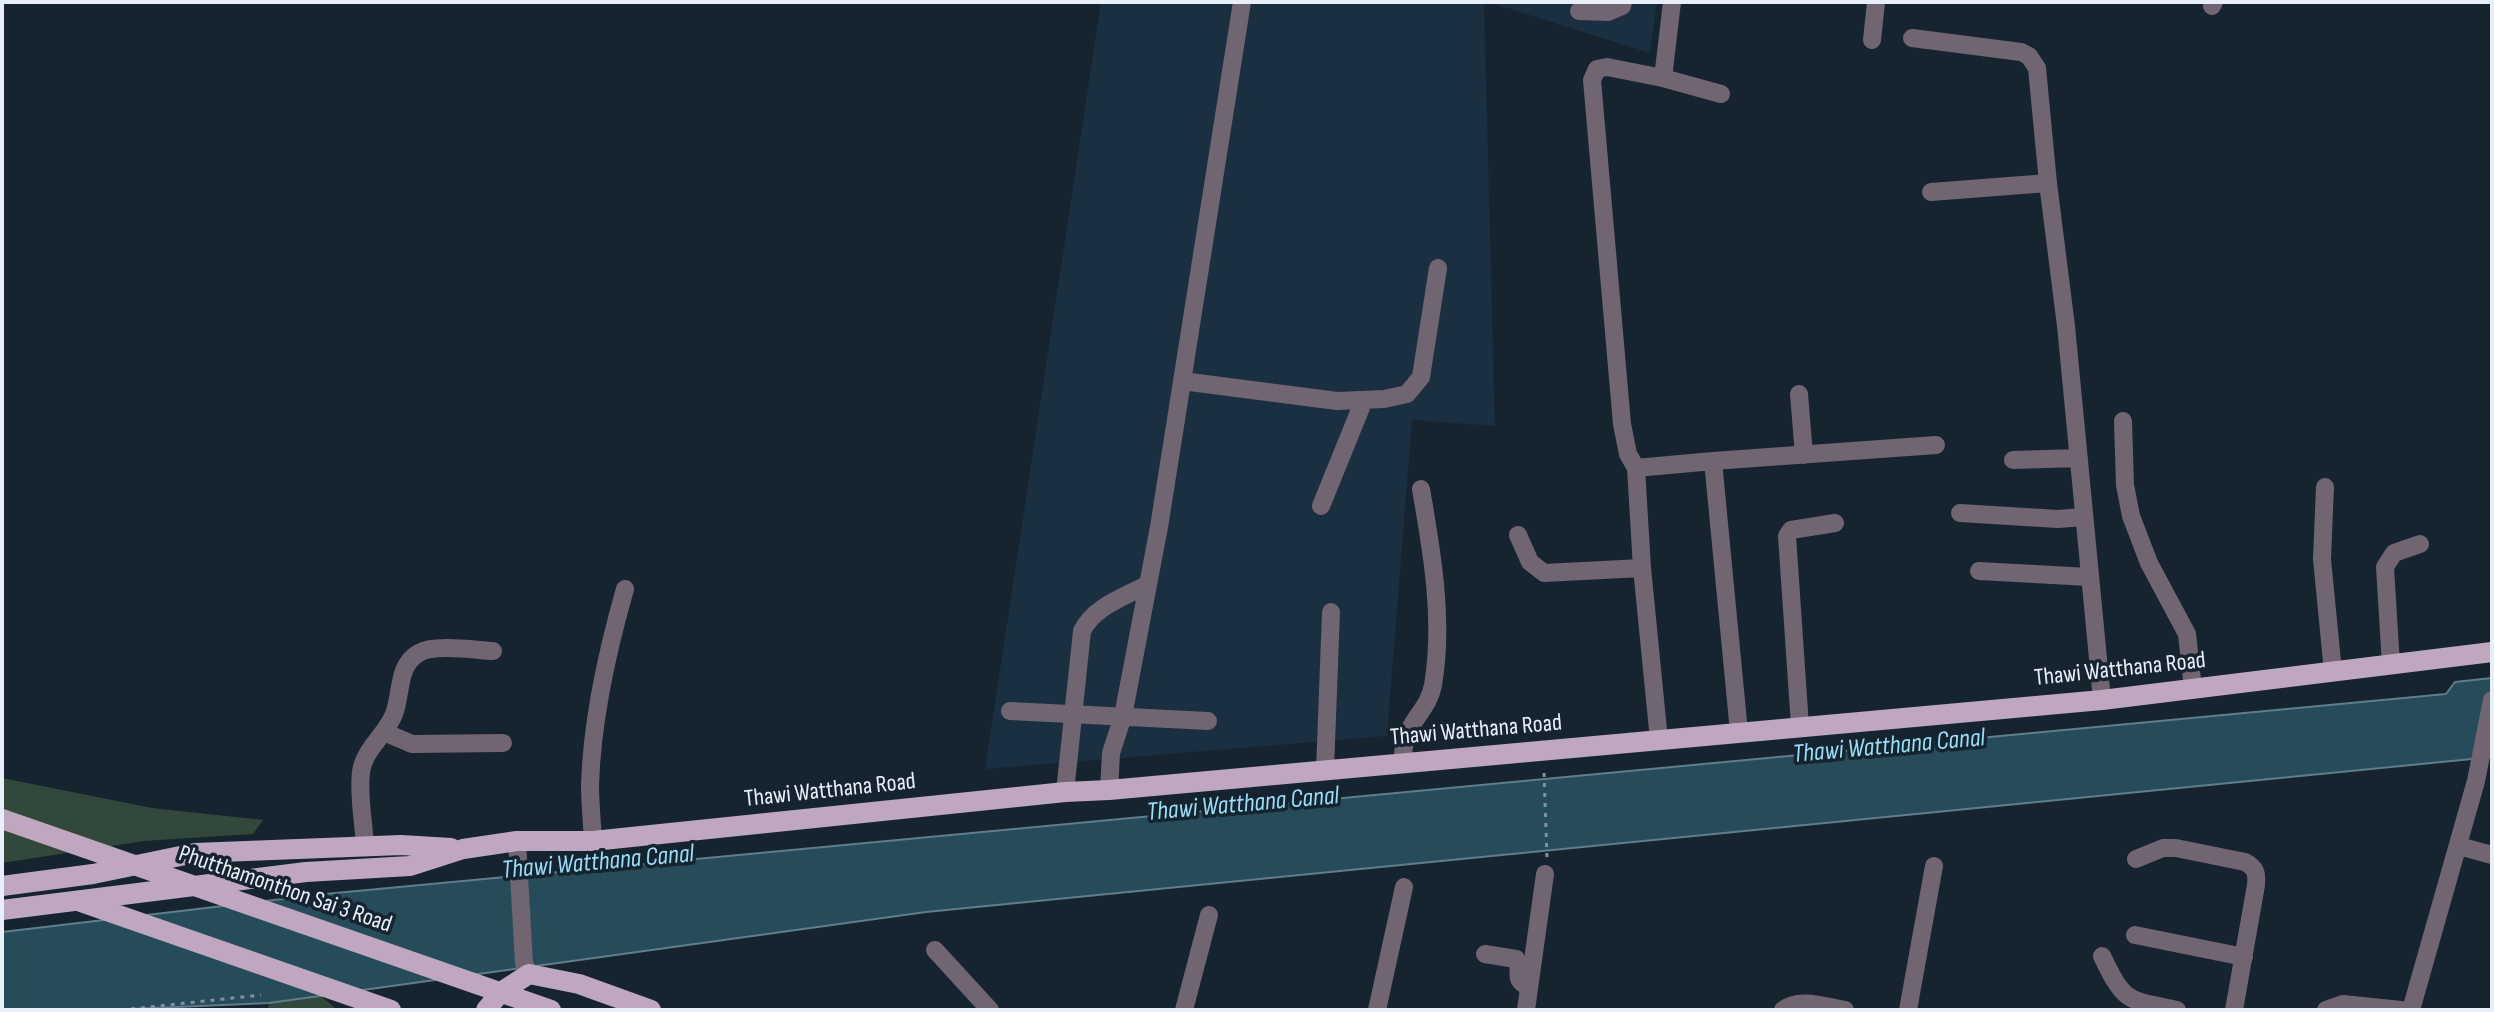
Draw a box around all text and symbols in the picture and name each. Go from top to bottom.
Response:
street label: Thawi Watthana Road [2033,647,2207,693]
street label: Thawi Watthana Road [1389,709,1563,753]
water label: Thawi Watthana Canal [1792,723,1986,771]
street label: Thawi Watthana Road [743,768,917,814]
water label: Thawi Watthana Canal [1146,781,1340,829]
water label: Thawi Watthana Canal [501,839,695,887]
street label: Phutthamonthon Sai 3 Road [175,840,395,940]

